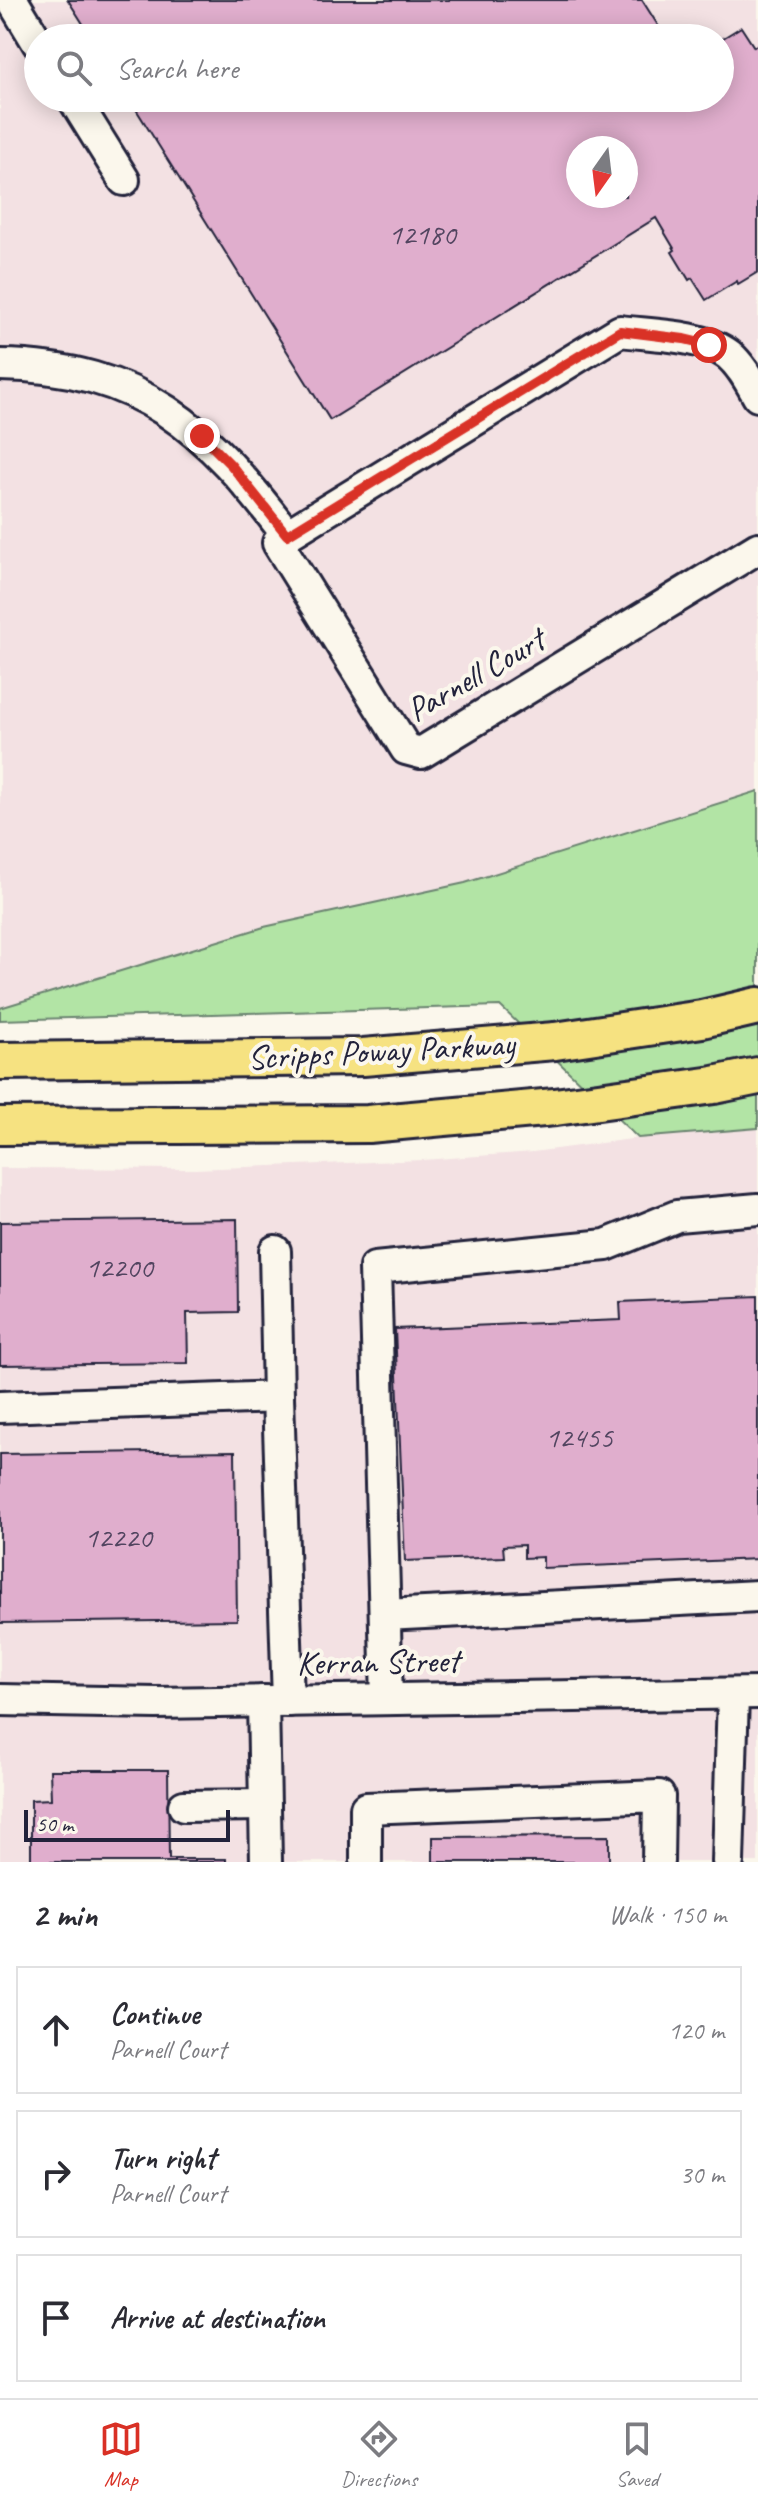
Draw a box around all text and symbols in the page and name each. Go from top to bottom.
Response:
search box [24,24,734,112]
icon: search [52,46,96,90]
text: Search here [116,49,238,87]
north arrow [566,136,638,208]
house number: 12180 [388,215,458,253]
route start [691,327,727,363]
route end [184,418,220,454]
street label: Parnell Court [399,616,556,731]
street label: Scripps Poway Parkway [247,1022,518,1079]
house number: 12200 [85,1248,155,1286]
house number: 12455 [545,1418,614,1456]
house number: 12220 [84,1518,154,1556]
street label: Kerran Street [296,1639,464,1684]
scale bar [24,1806,230,1842]
text: 50 m [36,1810,73,1838]
text: 2 min [32,1893,97,1936]
text: Walk · 150 m [609,1898,726,1931]
text: Continue [110,1995,200,2033]
icon: ahead [34,2008,78,2052]
text: 120 m [668,2014,724,2047]
text: Parnell Court [110,2033,226,2066]
text: Turn right [110,2139,215,2177]
icon: right [34,2152,78,2196]
text: 30 m [680,2158,724,2191]
text: Parnell Court [110,2177,226,2210]
icon: arrive [34,2296,78,2340]
text: Arrive at destination [110,2299,325,2337]
tab: Map [99,2417,143,2493]
tab: Directions [341,2417,417,2493]
tab: Saved [615,2417,659,2493]

